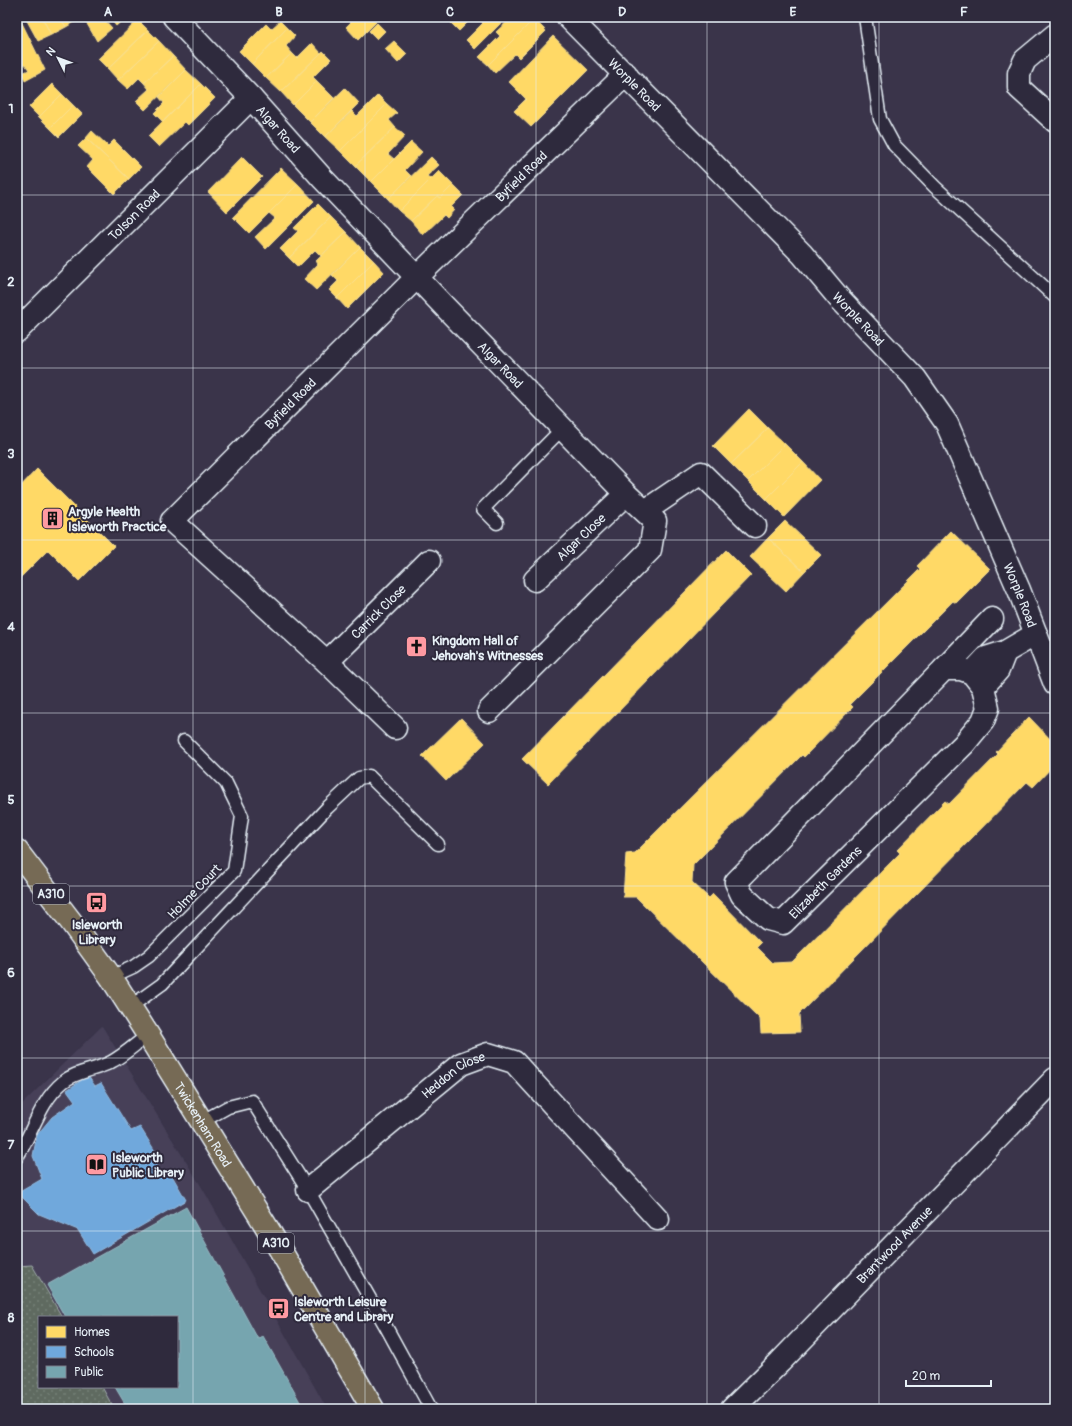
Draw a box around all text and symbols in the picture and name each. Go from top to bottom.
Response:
text: A [104,4,113,20]
text: B [275,4,283,20]
text: C [446,4,454,20]
text: D [618,4,626,20]
text: E [790,4,797,20]
text: F [960,4,968,20]
north arrow [38,38,78,78]
text: N [44,44,59,59]
street label: Worple Road [604,55,664,115]
text: 1 [8,101,14,117]
street label: Algar Road [252,102,303,157]
street label: Byfield Road [492,148,551,206]
street label: Tolson Road [105,186,164,244]
text: 2 [7,274,15,290]
street label: Worple Road [828,289,887,350]
street label: Algar Road [474,339,526,392]
street label: Byfield Road [262,375,320,433]
text: 3 [7,446,15,462]
place label: Argyle Health Isleworth Practice [68,504,167,535]
building icon: Argyle Health Isleworth Practice [39,505,65,531]
street label: Algar Close [553,510,610,565]
street label: Worple Road [999,561,1040,630]
street label: Carrick Close [348,581,410,643]
text: 4 [7,619,15,635]
place label: Kingdom Hall of Jehovah's Witnesses [432,633,543,664]
church icon: Kingdom Hall of Jehovah's Witnesses [403,634,429,660]
text: 5 [7,792,15,808]
street label: Elizabeth Gardens [786,843,866,922]
street label: Holme Court [164,860,225,923]
road number: A310 [33,884,69,904]
bus stop icon: Isleworth Library [84,889,110,915]
place label: Isleworth Library [72,917,122,948]
text: 6 [7,965,15,981]
street label: Heddon Close [419,1049,488,1102]
street label: Twickenham Road [170,1079,235,1170]
text: 7 [8,1137,15,1153]
place label: Isleworth Public Library [112,1150,184,1181]
library icon: Isleworth Public Library [83,1151,109,1177]
street label: Brantwood Avenue [854,1203,937,1287]
road number: A310 [258,1233,294,1253]
place label: Isleworth Leisure Centre and Library [294,1294,394,1325]
bus stop icon: Isleworth Leisure Centre and Library [266,1295,292,1321]
text: 8 [8,1310,15,1326]
legend [38,1316,178,1388]
text: Homes [74,1325,110,1340]
text: Schools [74,1345,114,1360]
scale bar [906,1362,991,1388]
text: Public [74,1365,104,1380]
text: 20 m [912,1369,941,1384]

